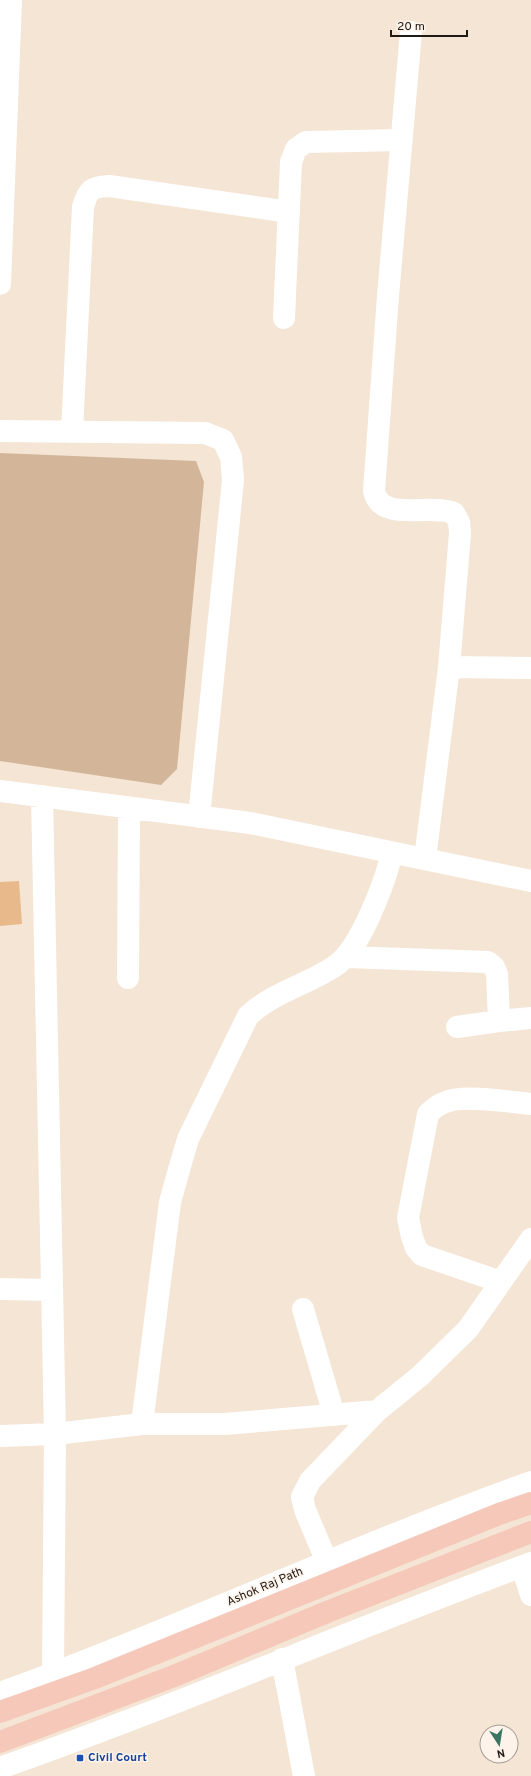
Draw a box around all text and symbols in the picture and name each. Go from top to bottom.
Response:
scale bar [391,12,467,38]
text: 20 m [397,19,425,35]
street label: Ashok Raj Path [224,1564,306,1610]
north arrow [479,1724,519,1764]
text: N [496,1745,506,1760]
place label: Civil Court [88,1750,147,1766]
marker: Civil Court [75,1753,85,1763]

